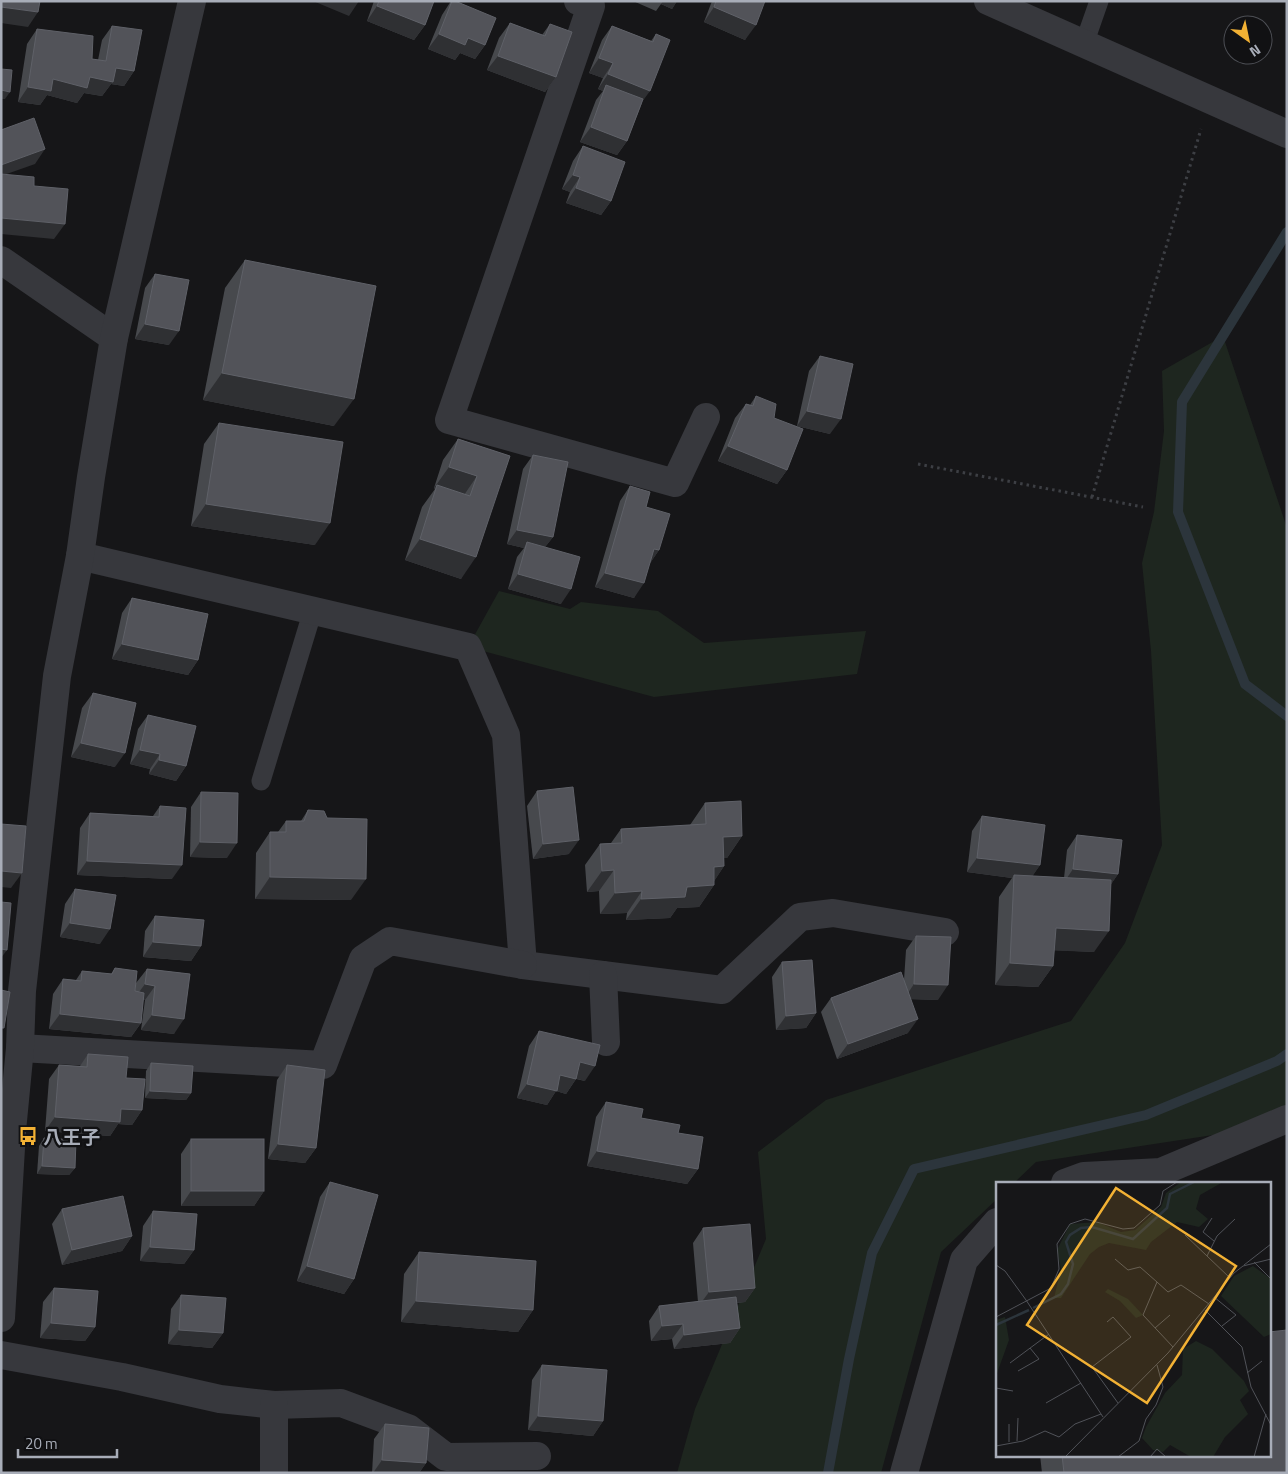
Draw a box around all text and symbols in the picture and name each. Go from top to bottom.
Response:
north arrow [1223,15,1273,65]
text: N [1246,40,1265,63]
place label: 八王子 [43,1122,100,1151]
bus stop icon: 八王子 [17,1125,39,1147]
inset map [996,1182,1270,1456]
scale bar [18,1426,116,1458]
text: 20 m [25,1432,58,1455]

